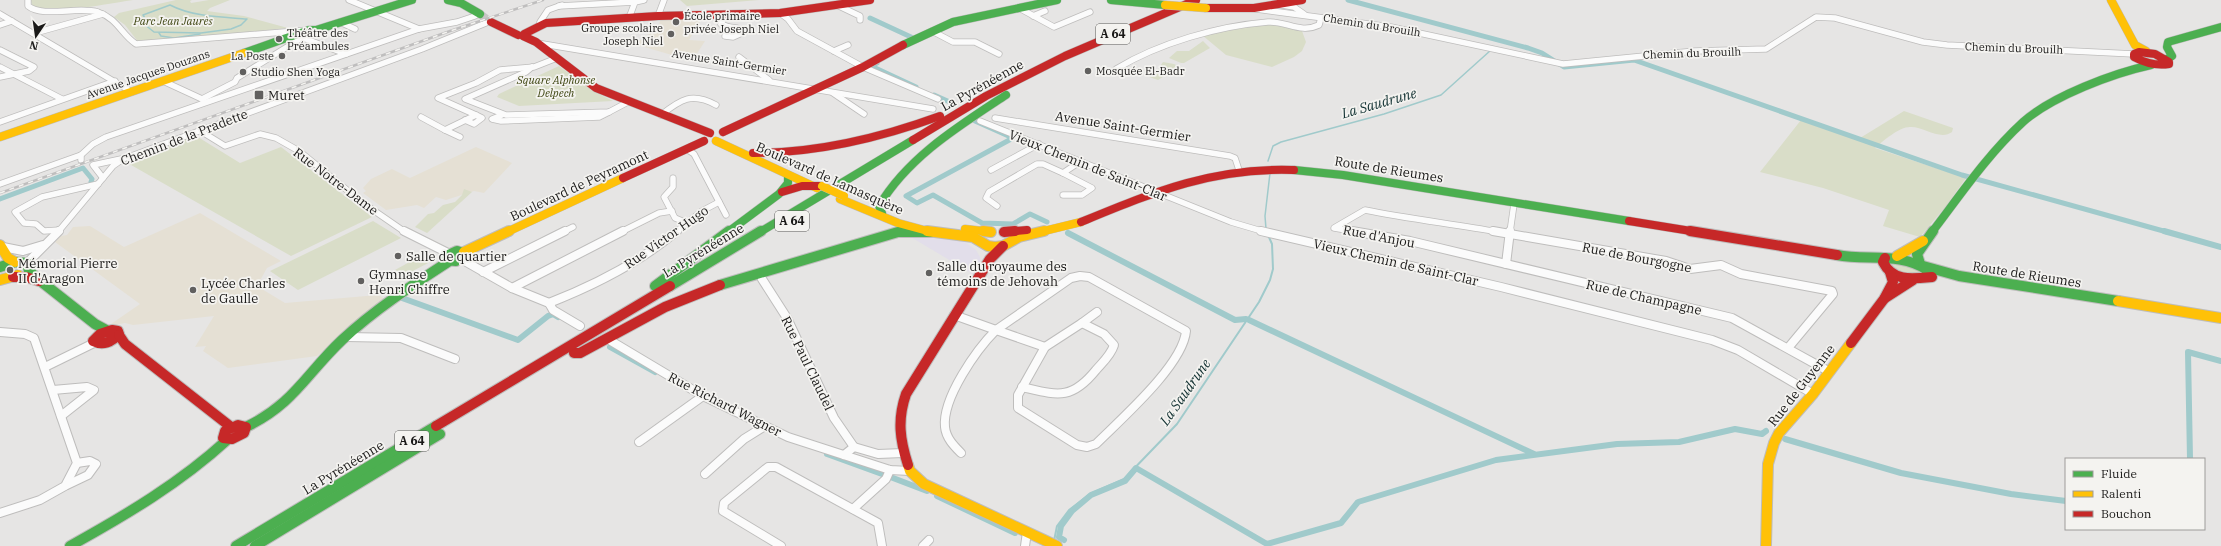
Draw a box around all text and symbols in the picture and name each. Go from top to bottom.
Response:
place label: École primaire privée Joseph Niel [684,9,779,36]
street label: Chemin du Brouilh [1322,10,1422,40]
park label: Parc Jean Jaurès [133,14,213,28]
north arrow [16,16,56,56]
marker: École primaire privée Joseph Niel [671,17,681,27]
place label: Groupe scolaire Joseph Niel [581,21,663,48]
road number: A 64 [1096,24,1130,44]
place label: Théâtre des Préambules [287,26,349,53]
marker: Groupe scolaire Joseph Niel [666,29,676,39]
marker: Théâtre des Préambules [274,34,284,44]
text: N [28,38,40,54]
street label: Chemin du Brouilh [1965,39,2064,57]
street label: Chemin du Brouilh [1643,44,1742,62]
street label: Avenue Jacques Douzans [84,46,212,102]
street label: Avenue Saint-Germier [671,46,787,78]
place label: La Poste [231,49,274,63]
marker: La Poste [277,51,287,61]
street label: La Pyrénéenne [938,56,1026,115]
place label: Mosquée El-Badr [1096,64,1185,78]
place label: Studio Shen Yoga [251,65,340,79]
marker: Mosquée El-Badr [1083,66,1093,76]
marker: Studio Shen Yoga [238,67,248,77]
park label: Square Alphonse Delpech [516,73,595,100]
water label: La Saudrune [1338,84,1419,123]
place label: Muret [268,87,305,104]
marker: Muret [253,89,265,101]
street label: Chemin de la Pradette [118,105,250,170]
street label: Avenue Saint-Germier [1054,107,1192,146]
street label: Vieux Chemin de Saint-Clar [1006,126,1170,205]
street label: Boulevard de Lamasquère [753,138,906,219]
street label: Rue Notre-Dame [290,144,382,219]
street label: Boulevard de Peyramont [507,146,651,225]
street label: Route de Rieumes [1333,152,1445,186]
street label: Rue Victor Hugo [621,202,712,273]
road number: A 64 [775,211,809,231]
street label: La Pyrénéenne [660,220,747,281]
street label: Rue d'Anjou [1341,221,1416,252]
street label: Vieux Chemin de Saint-Clar [1312,235,1480,290]
street label: Rue de Bourgogne [1581,239,1693,276]
place label: Salle de quartier [406,248,507,265]
marker: Salle de quartier [393,251,403,261]
place label: Mémorial Pierre II d'Aragon [18,255,118,287]
street label: Route de Rieumes [1971,257,2083,291]
place label: Salle du royaume des témoins de Jehovah [937,258,1067,290]
marker: Mémorial Pierre II d'Aragon [5,265,15,275]
place label: Gymnase Henri Chiffre [369,266,450,298]
marker: Salle du royaume des témoins de Jehovah [924,268,934,278]
place label: Lycée Charles de Gaulle [201,275,285,307]
marker: Gymnase Henri Chiffre [356,276,366,286]
street label: Rue de Champagne [1584,276,1703,319]
marker: Lycée Charles de Gaulle [188,285,198,295]
street label: Rue Paul Claudel [777,313,838,413]
street label: Rue de Guyenne [1764,341,1839,430]
water label: La Saudrune [1155,355,1215,430]
street label: Rue Richard Wagner [665,368,785,441]
road number: A 64 [395,431,429,451]
street label: La Pyrénéenne [300,437,387,498]
legend [2065,458,2205,530]
text: Fluide [2101,466,2137,481]
text: Ralenti [2101,486,2142,501]
text: Bouchon [2101,506,2152,521]

